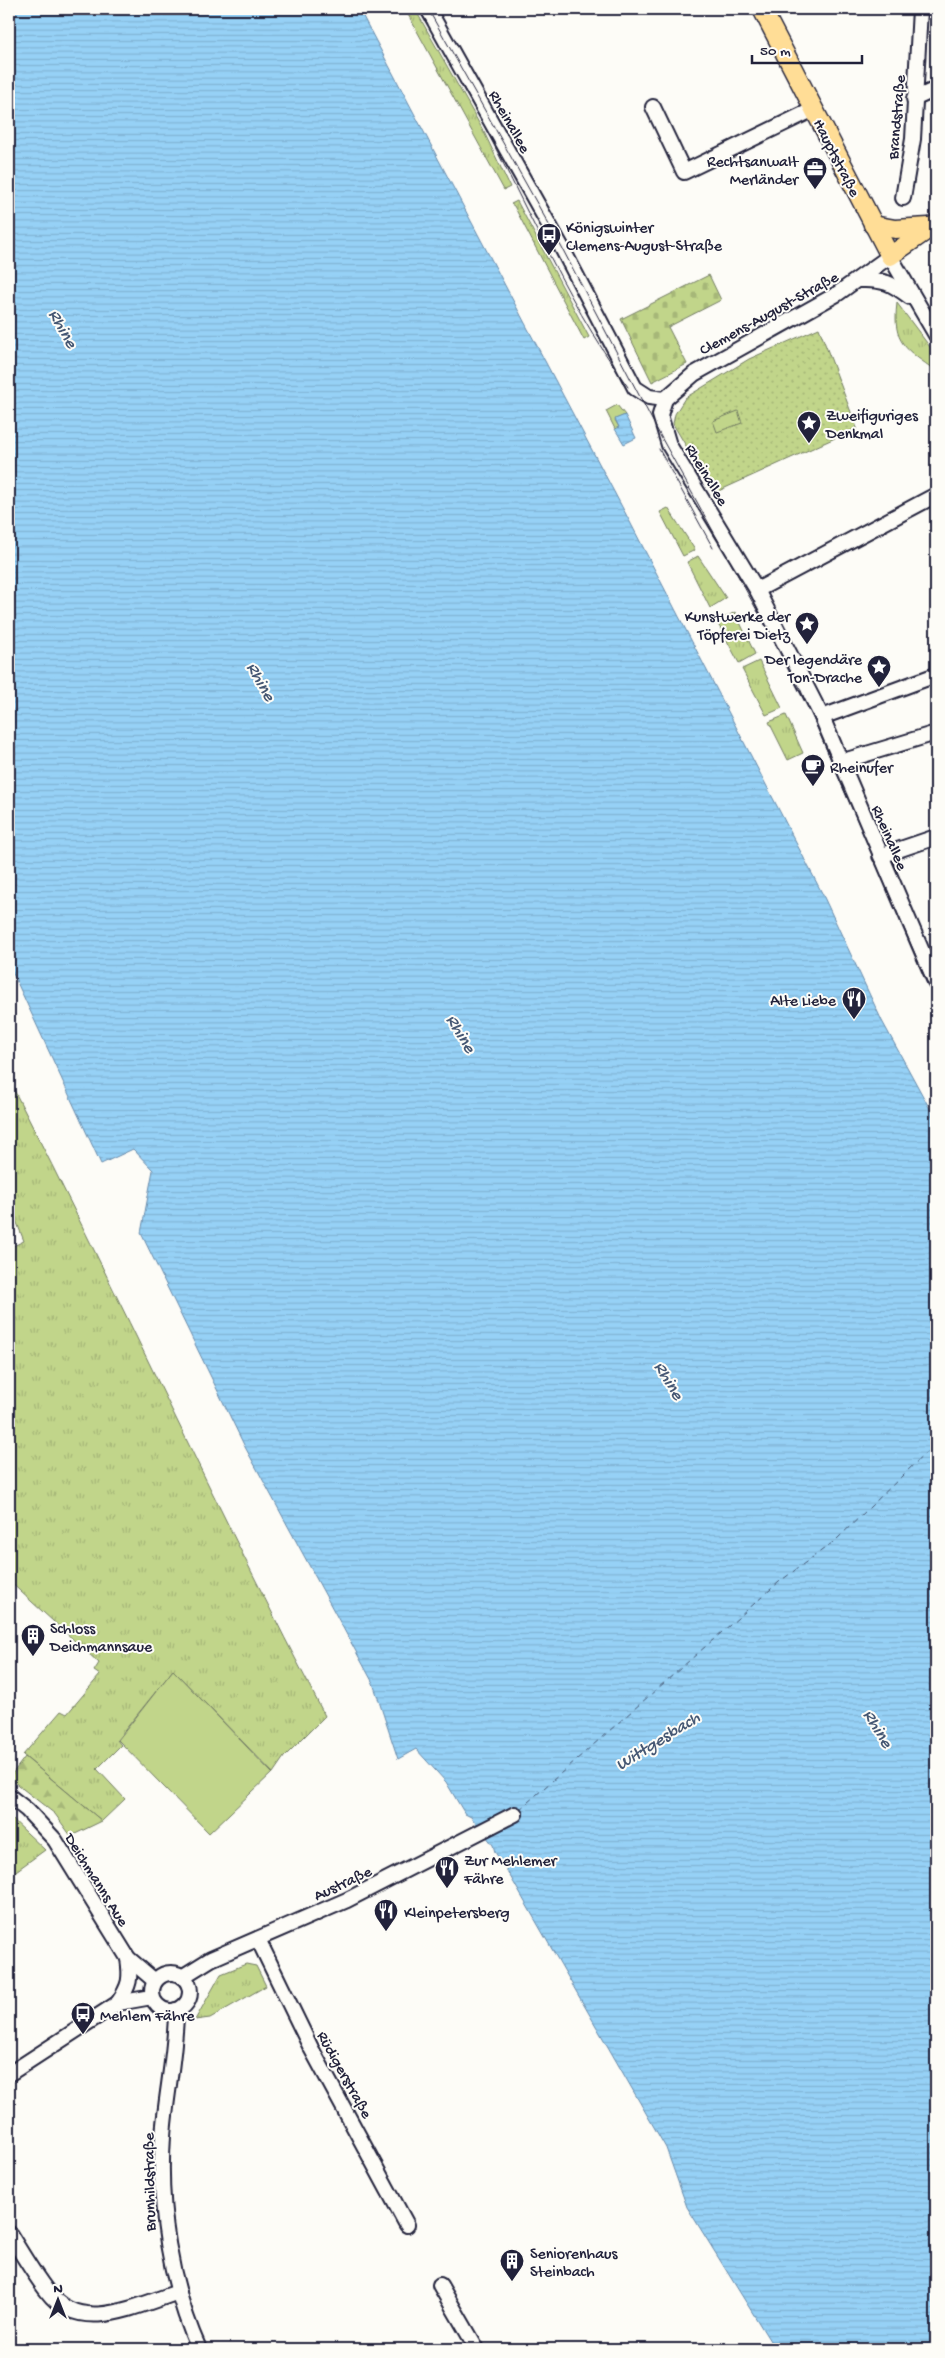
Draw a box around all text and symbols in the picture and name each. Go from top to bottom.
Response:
scale bar [752,32,862,64]
text: 50 m [760,43,791,61]
street label: Brandstraße [885,74,912,161]
street label: Rheinallee [483,88,533,158]
street label: Hauptstraße [807,116,863,201]
place label: Rechtsanwalt Merländer [707,154,799,191]
office icon: Rechtsanwalt Merländer [802,156,828,190]
place label: Königswinter Clemens-August-Straße [566,220,723,257]
bus stop icon: Königswinter Clemens-August-Straße [536,222,562,256]
street label: Clemens-August-Straße [697,269,843,361]
water label: Rhine [43,306,81,353]
place label: Zweifiguriges Denkmal [825,408,919,445]
place icon: Zweifiguriges Denkmal [796,410,822,444]
street label: Rheinallee [679,441,731,511]
place label: Kunstwerke der Töpferei Dietz [685,609,791,646]
place icon: Kunstwerke der Töpferei Dietz [794,611,820,645]
place label: Der legendäre Ton-Drache [764,652,863,689]
place icon: Der legendäre Ton-Drache [866,654,892,688]
water label: Rhine [241,659,279,706]
cafe icon: Rheinufer [800,753,826,787]
place label: Rheinufer [830,760,894,779]
street label: Rheinallee [866,803,910,874]
restaurant icon: Alte Liebe [841,986,867,1020]
place label: Alte Liebe [770,993,837,1012]
water label: Rhine [440,1011,480,1058]
water label: Rhine [648,1358,688,1405]
place label: Schloss Deichmannsaue [49,1621,153,1658]
building icon: Schloss Deichmannsaue [20,1623,46,1657]
water label: Rhine [857,1706,897,1753]
water label: Wittgesbach [612,1708,705,1776]
street label: Deichmanns Aue [58,1830,132,1932]
place label: Zur Mehlemer Fähre [463,1853,558,1890]
restaurant icon: Zur Mehlemer Fähre [434,1855,460,1889]
street label: Austraße [311,1863,376,1907]
restaurant icon: Kleinpetersberg [373,1898,399,1932]
place label: Kleinpetersberg [404,1905,510,1924]
bus stop icon: Mehlem Fähre [70,2001,96,2035]
place label: Mehlem Fähre [100,2008,195,2027]
street label: Rüdigerstraße [311,2029,375,2123]
street label: Brunhildstraße [141,2132,162,2233]
place label: Seniorenhaus Steinbach [530,2246,619,2283]
building icon: Seniorenhaus Steinbach [499,2248,525,2282]
north arrow [32,2276,82,2326]
text: N [53,2281,63,2298]

